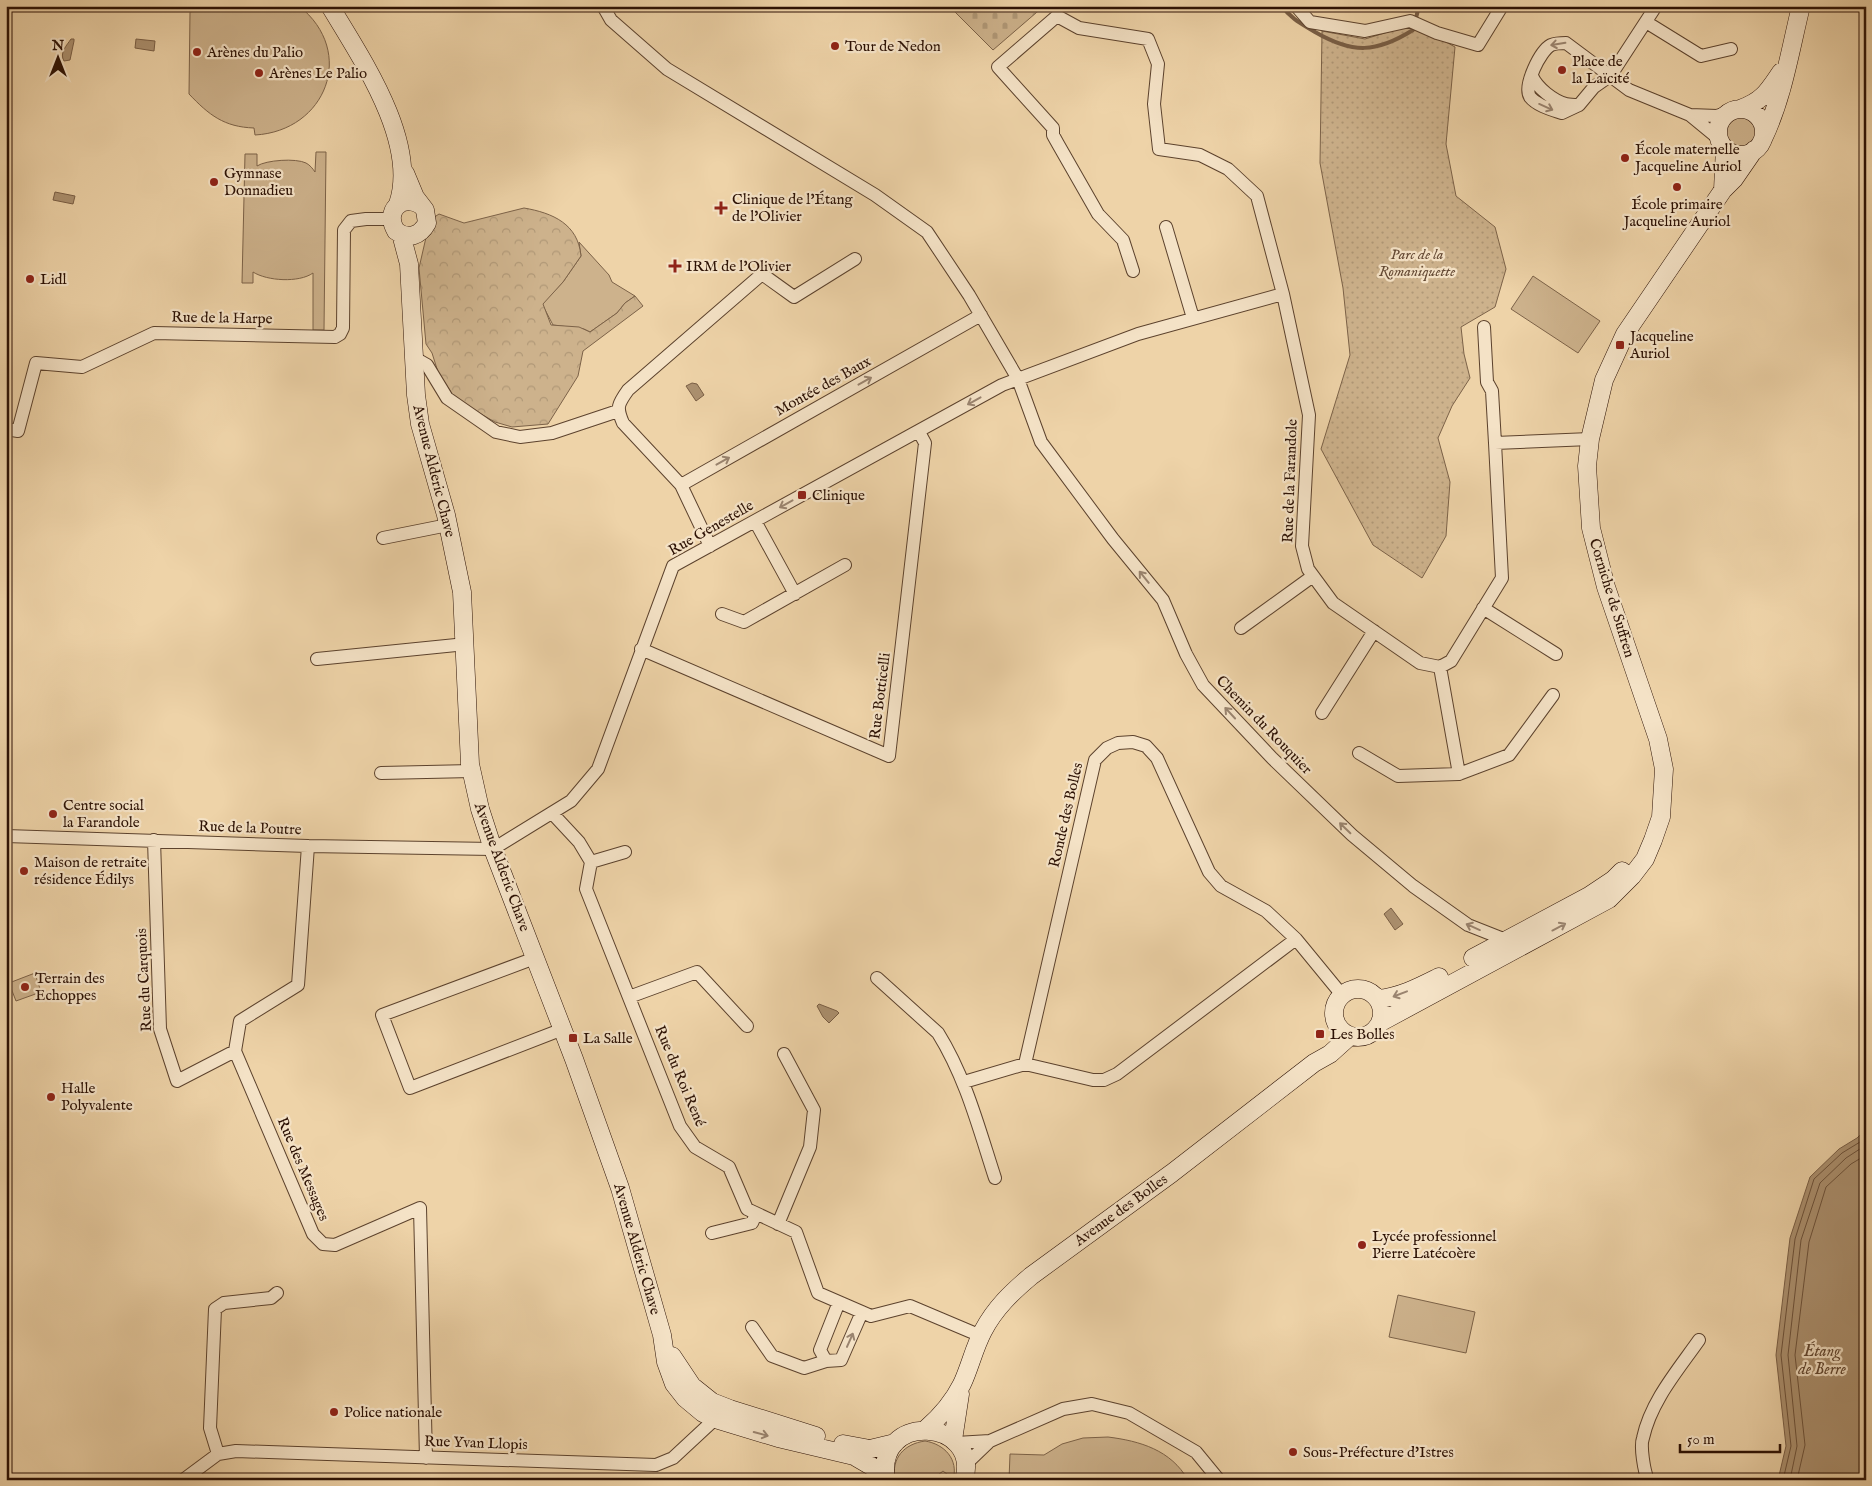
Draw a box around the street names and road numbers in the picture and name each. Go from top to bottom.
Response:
street label: Rue de la Harpe [171,308,273,328]
street label: Montée des Baux [772,351,875,420]
street label: Avenue Alderic Chave [408,402,460,539]
street label: Rue de la Farandole [1278,419,1302,543]
street label: Rue Genestelle [665,496,757,560]
street label: Corniche de Suffren [1585,536,1639,660]
street label: Rue Botticelli [865,652,895,740]
street label: Chemin du Rouquier [1212,672,1316,779]
street label: Ronde des Bolles [1045,761,1087,869]
street label: Avenue Alderic Chave [470,799,534,934]
street label: Rue de la Poutre [198,817,302,839]
street label: Rue du Carquois [132,928,156,1032]
street label: Rue du Roi René [650,1023,710,1130]
street label: Rue des Messages [273,1114,333,1224]
street label: Avenue des Bolles [1070,1170,1171,1251]
street label: Avenue Alderic Chave [609,1180,665,1317]
street label: Rue Yvan Llopis [424,1432,528,1454]

